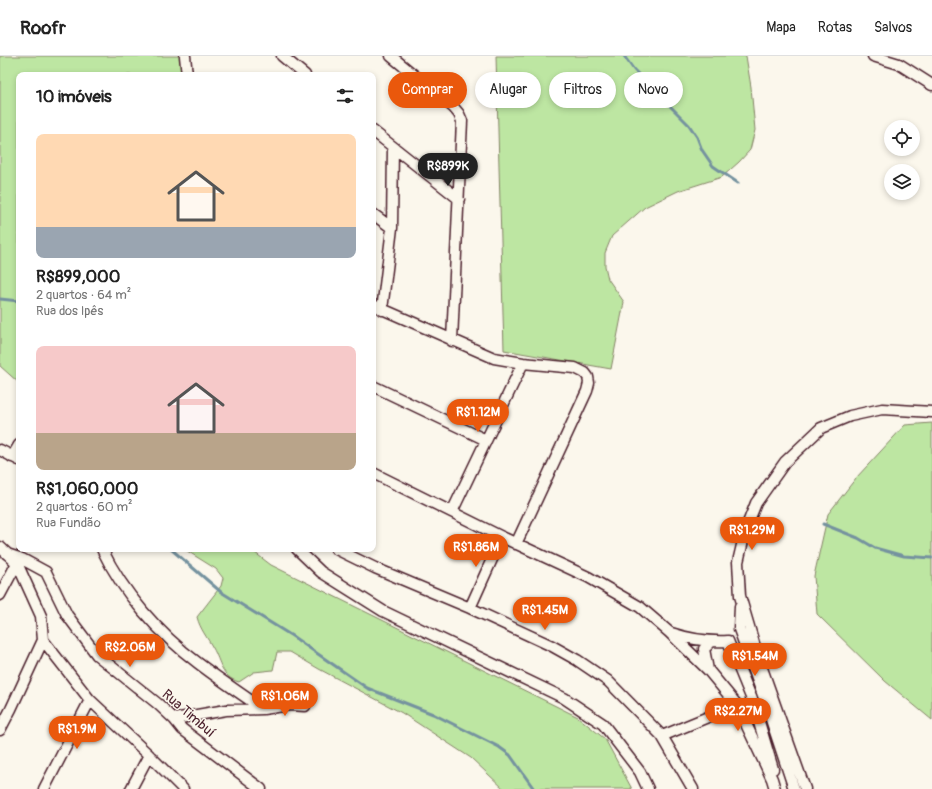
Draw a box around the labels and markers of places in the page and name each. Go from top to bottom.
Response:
pin: R$899K [415,153,481,187]
pin: R$1.12M [441,399,515,433]
pin: R$1.29M [715,517,789,551]
pin: R$1.86M [439,534,513,568]
pin: R$1.45M [508,597,582,631]
pin: R$2.06M [93,634,167,668]
pin: R$1.54M [718,643,792,677]
pin: R$1.06M [248,683,322,717]
pin: R$2.27M [701,698,775,732]
pin: R$1.9M [44,716,110,750]

